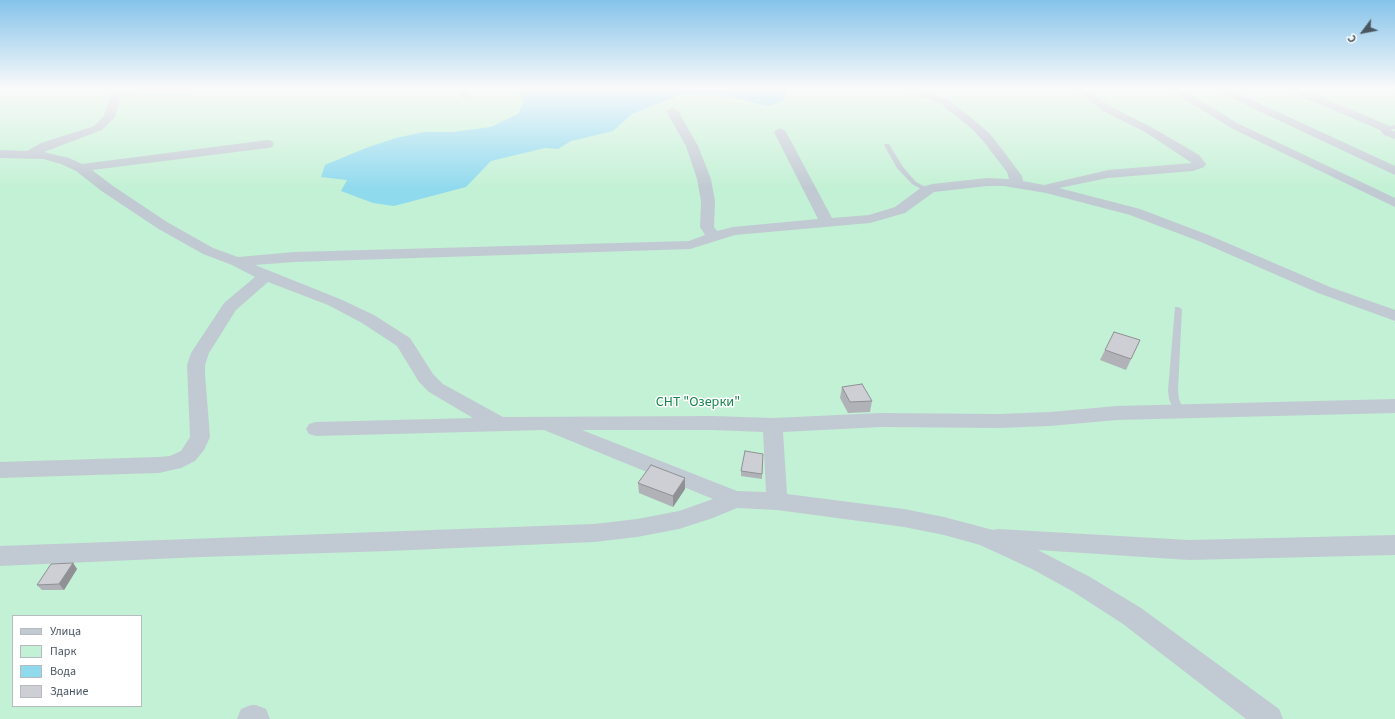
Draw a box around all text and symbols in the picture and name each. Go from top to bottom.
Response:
north arrow [1343,12,1383,52]
text: С [1344,32,1360,45]
park label: СНТ "Озерки" [656,395,740,411]
legend [12,615,142,707]
text: Улица [50,623,81,640]
text: Парк [50,643,76,660]
text: Вода [50,663,76,680]
text: Здание [50,683,89,700]

